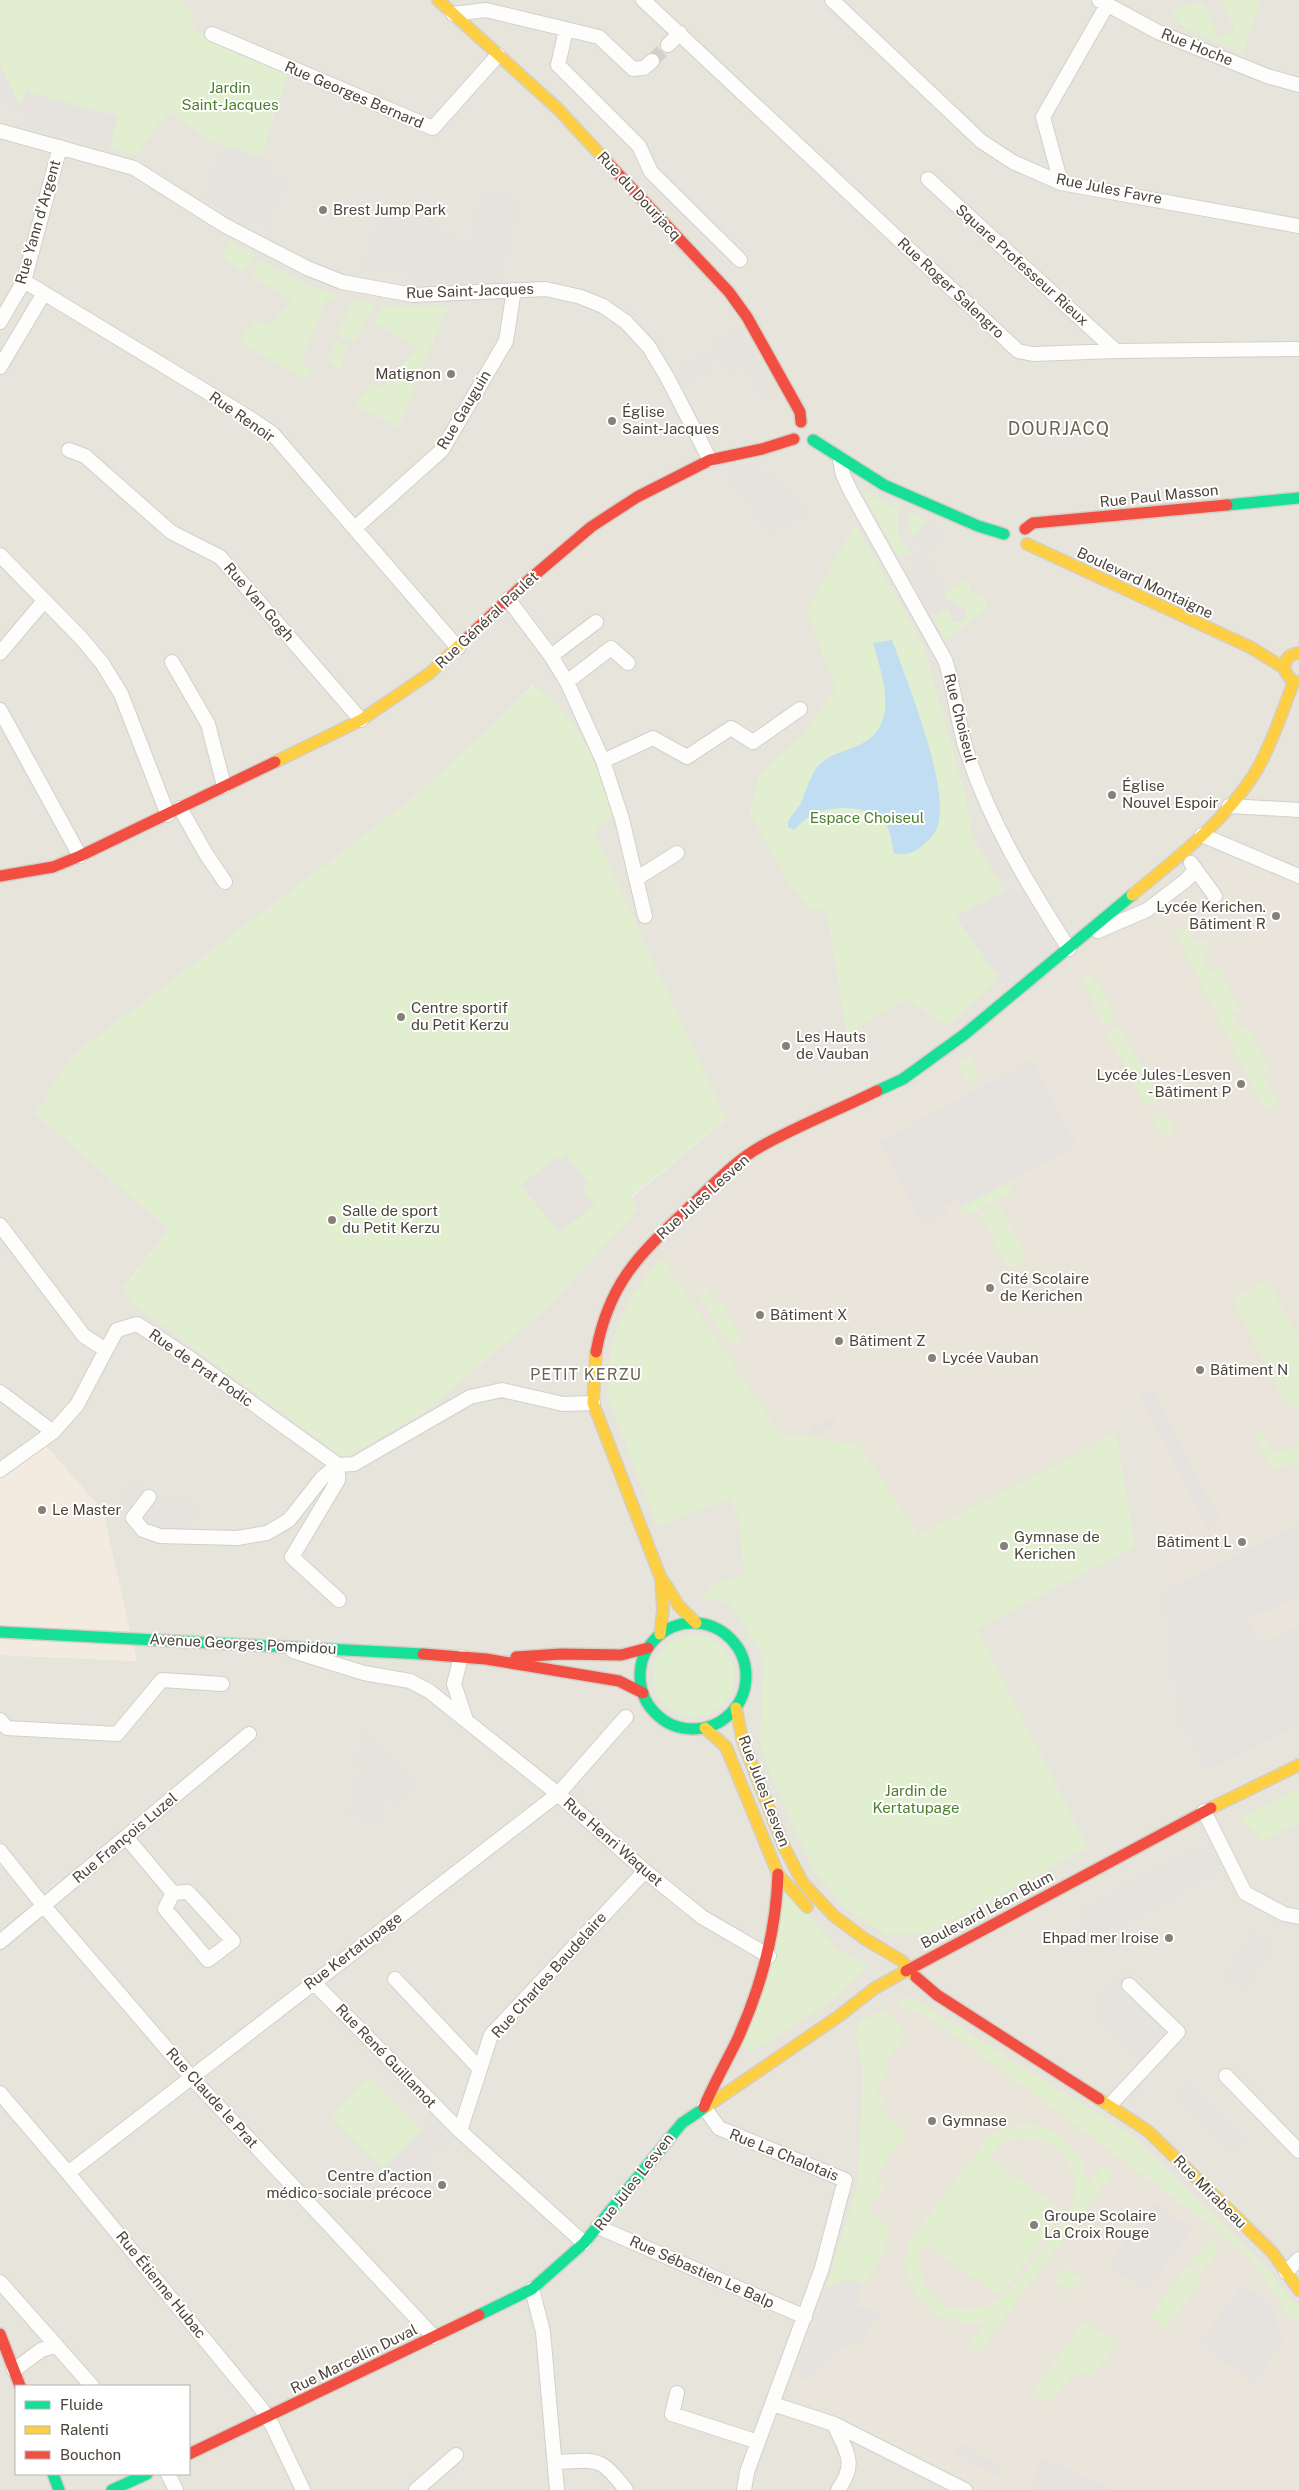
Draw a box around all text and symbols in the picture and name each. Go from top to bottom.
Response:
street label: Rue Hoche [1159,24,1236,69]
street label: Rue Georges Bernard [282,58,426,132]
park label: Jardin Saint-Jacques [181,79,279,113]
street label: Rue du Dourjacq [594,148,685,243]
street label: Rue Yann d'Argent [12,158,63,286]
street label: Rue Jules Favre [1055,170,1164,207]
street label: Square Professeur Rieux [952,200,1092,329]
place label: Brest Jump Park [333,201,446,218]
marker: Brest Jump Park [317,204,329,216]
street label: Rue Roger Salengro [895,234,1008,341]
street label: Rue Saint-Jacques [406,280,534,301]
place label: Matignon [375,365,441,382]
street label: Rue Gauguin [433,367,494,452]
marker: Matignon [445,368,457,380]
street label: Rue Renoir [206,388,278,445]
place label: Église Saint-Jacques [622,403,719,437]
marker: Église Saint-Jacques [606,415,618,427]
district label: DOURJACQ [1008,418,1110,439]
street label: Rue Paul Masson [1099,481,1219,510]
street label: Boulevard Montaigne [1074,544,1216,622]
street label: Rue Van Gogh [221,559,298,644]
street label: Rue Général Paulet [432,568,542,672]
street label: Rue Choiseul [941,671,980,764]
place label: Église Nouvel Espoir [1122,777,1218,811]
marker: Église Nouvel Espoir [1106,789,1118,801]
park label: Espace Choiseul [810,809,924,826]
place label: Lycée Kerichen. Bâtiment R [1156,898,1266,932]
marker: Lycée Kerichen. Bâtiment R [1270,910,1282,922]
place label: Centre sportif du Petit Kerzu [411,999,509,1033]
marker: Centre sportif du Petit Kerzu [395,1011,407,1023]
place label: Les Hauts de Vauban [796,1028,869,1062]
marker: Les Hauts de Vauban [780,1040,792,1052]
place label: Lycée Jules-Lesven - Bâtiment P [1096,1066,1231,1100]
marker: Lycée Jules-Lesven - Bâtiment P [1235,1078,1247,1090]
street label: Rue Jules Lesven [653,1151,752,1242]
place label: Salle de sport du Petit Kerzu [342,1202,440,1236]
marker: Salle de sport du Petit Kerzu [326,1214,338,1226]
place label: Cité Scolaire de Kerichen [1000,1270,1089,1304]
marker: Cité Scolaire de Kerichen [984,1282,996,1294]
place label: Bâtiment X [770,1306,847,1323]
marker: Bâtiment X [754,1309,766,1321]
street label: Rue de Prat Podic [146,1325,257,1410]
place label: Bâtiment Z [849,1332,926,1349]
marker: Bâtiment Z [833,1335,845,1347]
place label: Lycée Vauban [942,1349,1039,1366]
marker: Lycée Vauban [926,1352,938,1364]
place label: Bâtiment N [1210,1361,1288,1378]
marker: Bâtiment N [1194,1364,1206,1376]
district label: PETIT KERZU [530,1365,642,1384]
place label: Le Master [52,1501,121,1518]
marker: Le Master [36,1504,48,1516]
place label: Gymnase de Kerichen [1014,1528,1100,1562]
place label: Bâtiment L [1156,1533,1232,1550]
marker: Bâtiment L [1236,1536,1248,1548]
marker: Gymnase de Kerichen [998,1540,1010,1552]
street label: Avenue Georges Pompidou [149,1630,337,1657]
street label: Rue Jules Lesven [735,1733,794,1849]
park label: Jardin de Kertatupage [873,1782,959,1816]
street label: Rue François Luzel [69,1789,180,1886]
street label: Rue Henri Waquet [560,1794,666,1889]
street label: Boulevard Léon Blum [918,1867,1056,1952]
street label: Rue Kertatupage [301,1908,405,1993]
street label: Rue Charles Baudelaire [488,1908,609,2041]
place label: Ehpad mer Iroise [1042,1929,1159,1946]
marker: Ehpad mer Iroise [1163,1932,1175,1944]
street label: Rue René Guillamot [332,2000,440,2111]
street label: Rue Claude le Prat [163,2044,262,2151]
place label: Gymnase [942,2112,1007,2129]
marker: Gymnase [926,2115,938,2127]
street label: Rue La Chalotais [727,2125,841,2184]
street label: Rue Jules Lesven [591,2130,677,2233]
street label: Rue Mirabeau [1170,2152,1250,2232]
place label: Centre d’action médico-sociale précoce [267,2167,432,2201]
marker: Centre d’action médico-sociale précoce [436,2179,448,2191]
place label: Groupe Scolaire La Croix Rouge [1044,2207,1156,2241]
marker: Groupe Scolaire La Croix Rouge [1028,2219,1040,2231]
street label: Rue Étienne Hubac [113,2228,210,2342]
street label: Rue Sébastien Le Balp [627,2232,777,2311]
street label: Rue Marcellin Duval [288,2320,420,2397]
legend [15,2385,190,2475]
text: Fluide [60,2396,103,2413]
text: Ralenti [60,2421,109,2438]
text: Bouchon [60,2446,121,2463]

